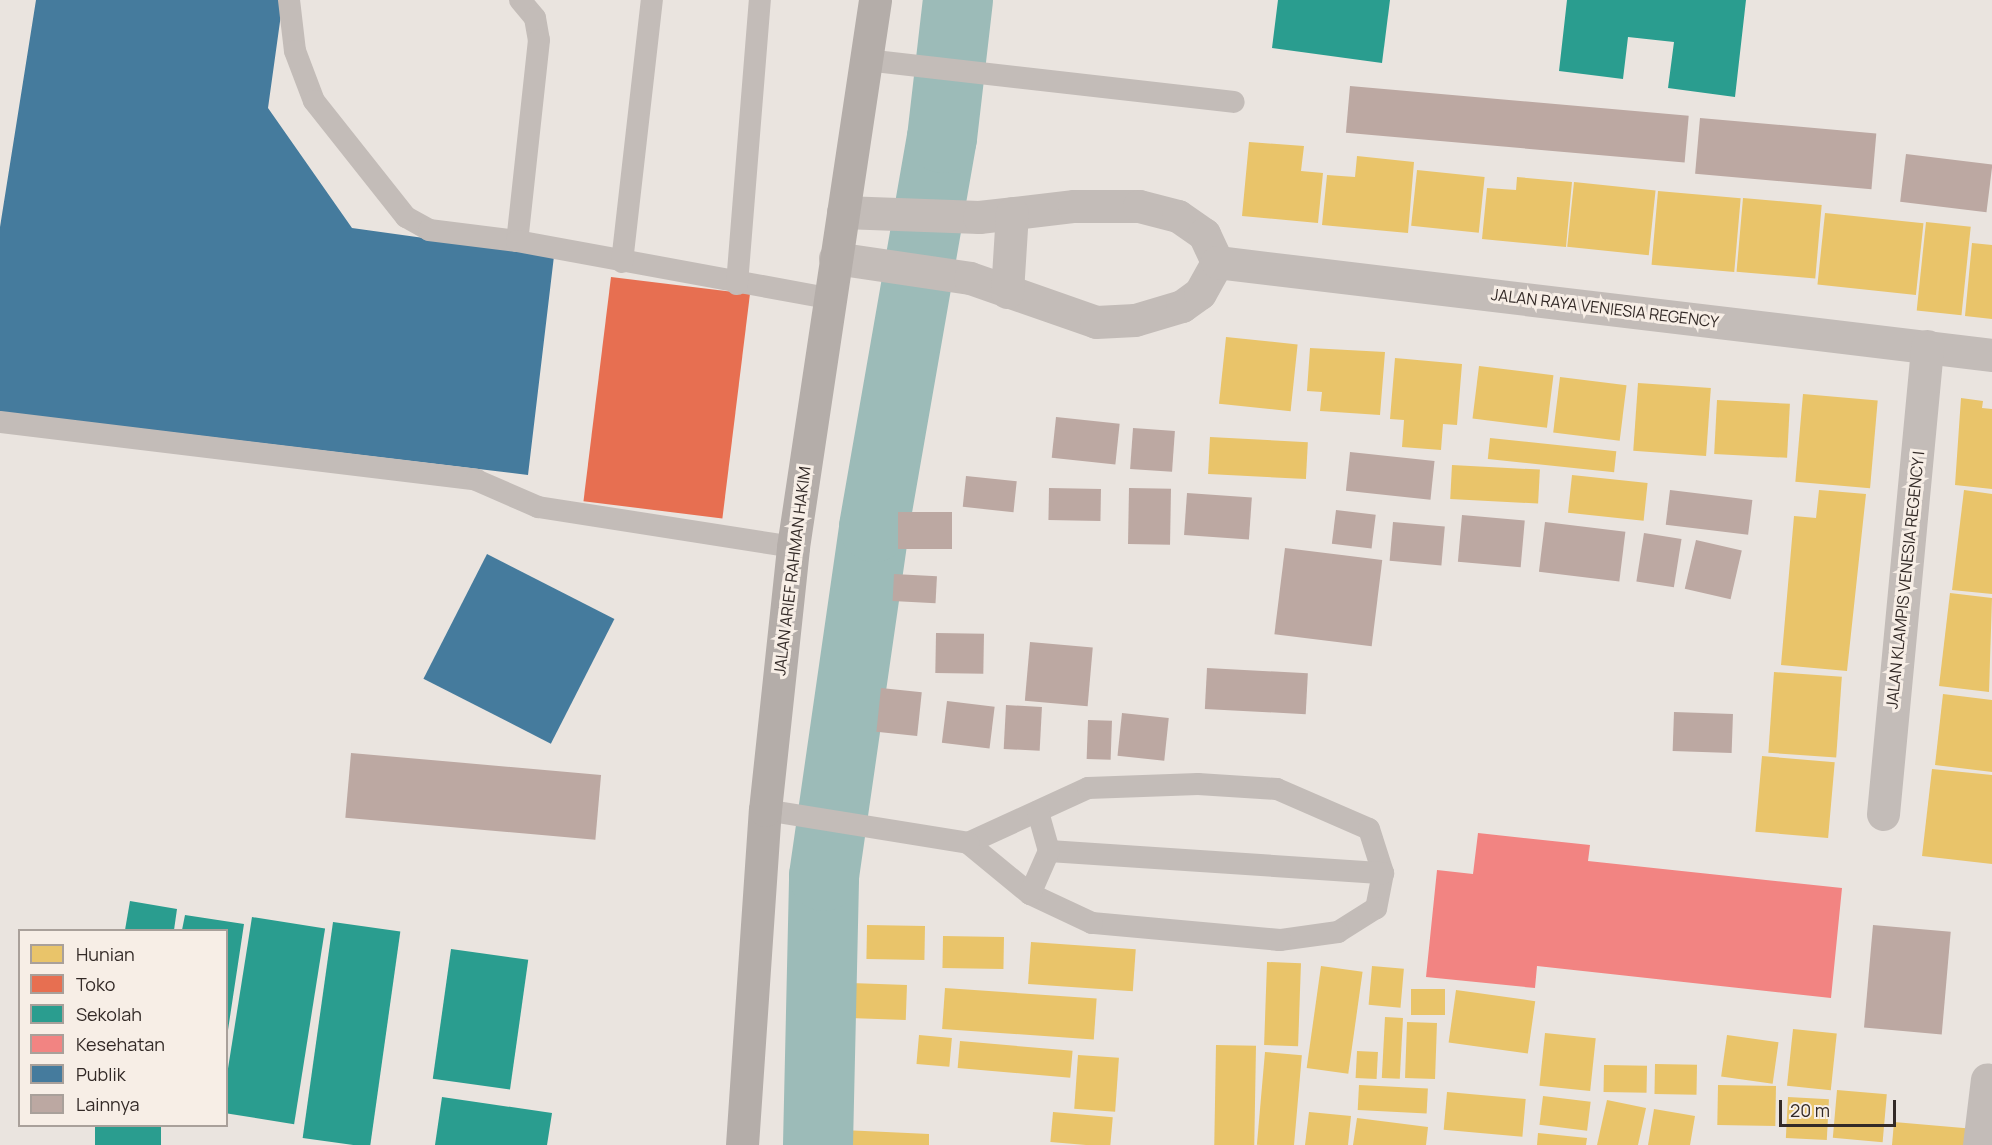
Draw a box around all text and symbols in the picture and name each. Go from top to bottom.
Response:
street label: JALAN RAYA VENIESIA REGENCY [1490,285,1720,331]
street label: JALAN KLAMPIS VENESIA REGENCY I [1882,450,1928,710]
street label: JALAN ARIEF RAHMAN HAKIM [770,465,814,677]
legend [18,929,228,1127]
text: Hunian [76,942,135,966]
text: Toko [76,972,115,996]
text: Sekolah [76,1002,142,1026]
text: Kesehatan [76,1032,165,1056]
text: Publik [76,1062,126,1086]
scale bar [1782,1088,1899,1126]
text: Lainnya [76,1092,140,1116]
text: 20 m [1790,1098,1830,1122]

